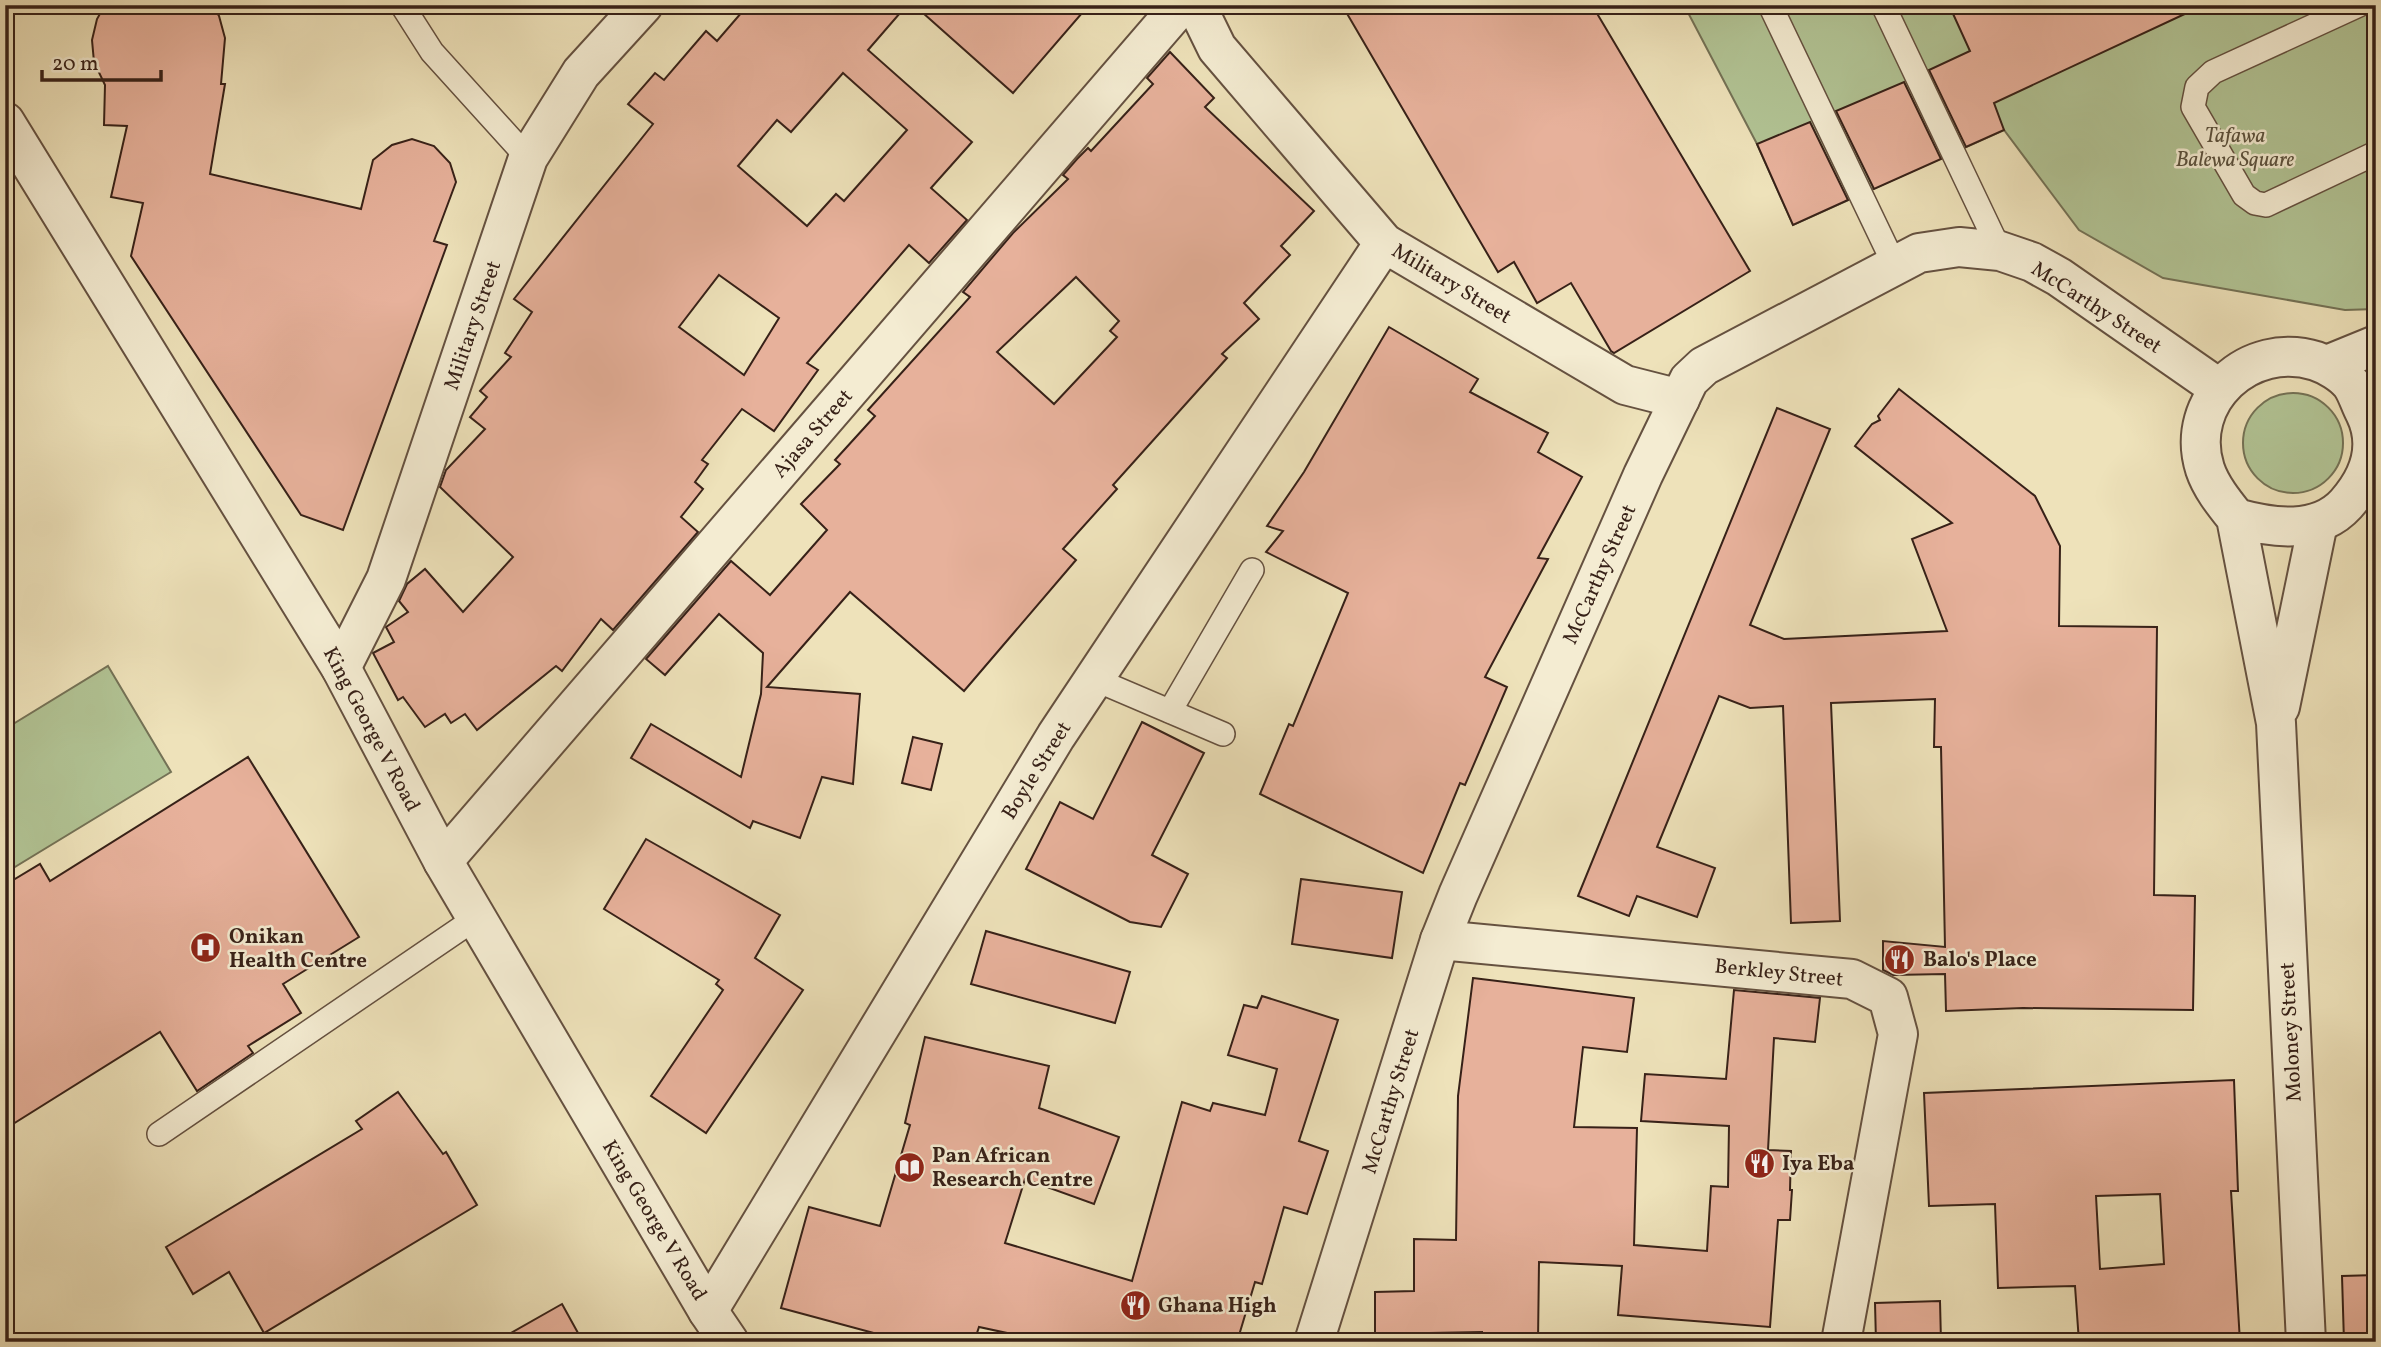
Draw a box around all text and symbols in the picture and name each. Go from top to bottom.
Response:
scale bar [42,38,161,82]
text: 20 m [52,50,98,79]
park label: Tafawa Balewa Square [2176,122,2294,175]
street label: Military Street [1386,237,1517,331]
street label: McCarthy Street [2025,255,2167,361]
street label: Military Street [438,257,509,394]
street label: Ajasa Street [766,383,860,485]
street label: McCarthy Street [1557,500,1644,649]
street label: King George V Road [315,642,426,817]
street label: Boyle Street [996,716,1079,825]
place label: Onikan Health Centre [229,923,367,976]
hospital icon: Onikan Health Centre [189,931,223,965]
restaurant icon: Balo's Place [1883,942,1917,976]
place label: Balo's Place [1923,946,2037,975]
street label: Berkley Street [1713,952,1845,995]
street label: Moloney Street [2273,961,2310,1102]
street label: McCarthy Street [1356,1025,1427,1178]
street label: King George V Road [594,1135,713,1307]
place label: Pan African Research Centre [932,1142,1093,1195]
restaurant icon: Iya Eba [1742,1146,1776,1180]
library icon: Pan African Research Centre [892,1150,926,1184]
place label: Iya Eba [1782,1150,1854,1179]
restaurant icon: Ghana High [1118,1288,1152,1322]
place label: Ghana High [1158,1292,1277,1321]

